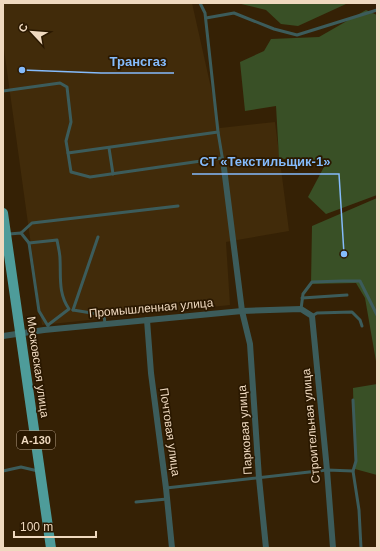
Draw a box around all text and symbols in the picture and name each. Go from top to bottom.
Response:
north arrow [12,12,52,52]
text: С [16,21,30,34]
callout: Трансгаз [101,48,174,73]
text: Трансгаз [110,54,167,69]
callout: СТ «Текстильщик-1» [192,149,339,174]
text: СТ «Текстильщик-1» [200,154,330,169]
street label: Промышленная улица [88,296,214,320]
street label: Московская улица [24,315,52,419]
street label: Строительная улица [299,368,323,484]
street label: Парковая улица [235,384,255,475]
street label: Почтовая улица [157,387,183,477]
road number: А-130 [17,431,55,449]
scale bar [14,513,96,539]
text: 100 m [20,520,53,534]

